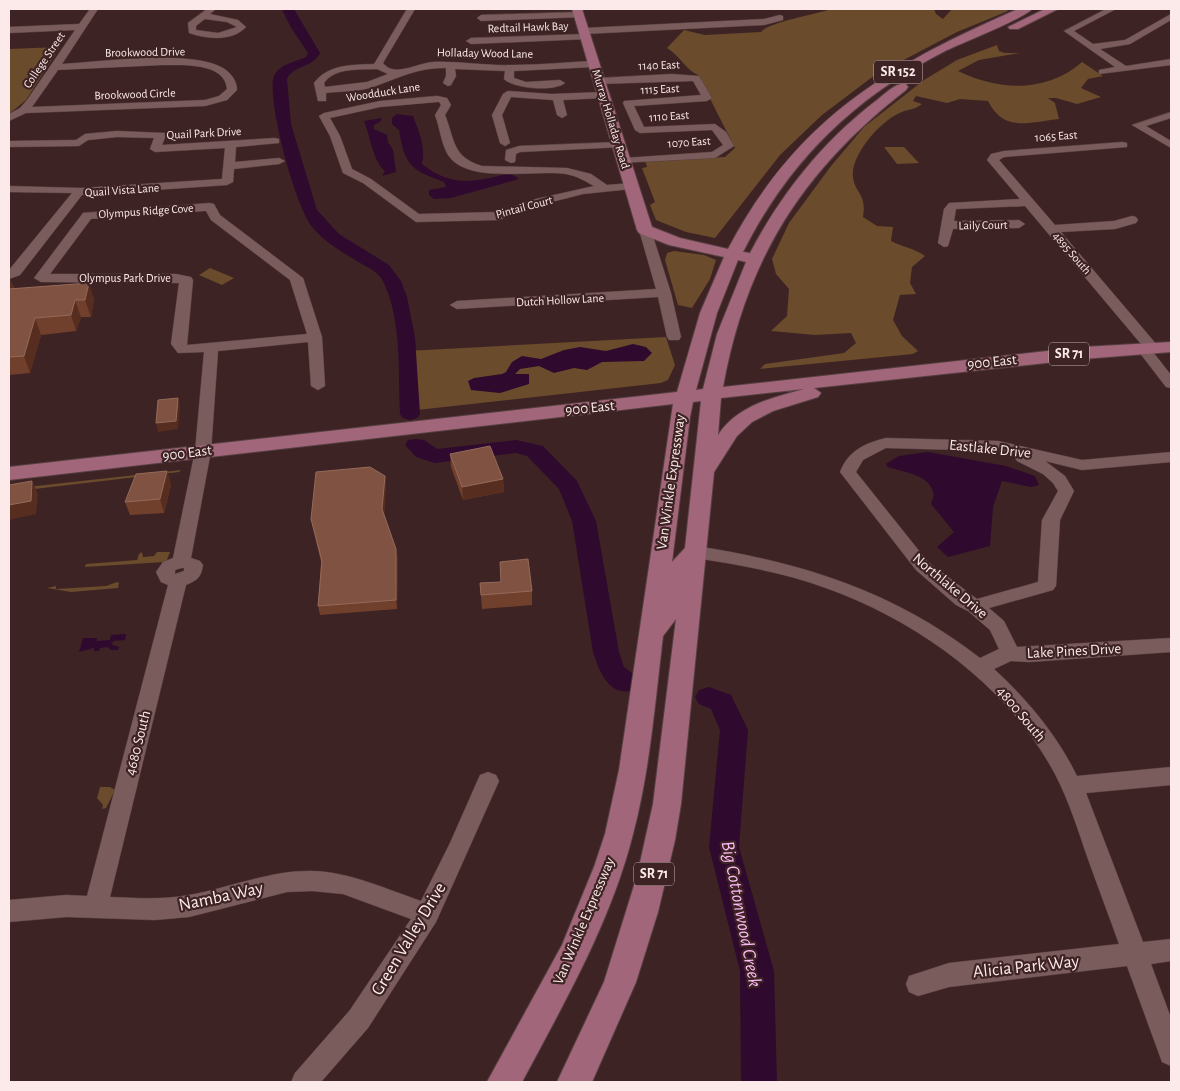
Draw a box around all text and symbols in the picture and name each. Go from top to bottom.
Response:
street label: Redtail Hawk Bay [487,20,569,35]
street label: College Street [21,30,67,90]
street label: Brookwood Drive [105,45,185,59]
street label: Holladay Wood Lane [437,46,533,61]
street label: 1140 East [638,58,680,72]
road number: SR 152 [874,61,922,84]
street label: Murray Holladay Road [589,68,632,170]
street label: Woodduck Lane [345,80,421,104]
street label: 1115 East [640,82,680,96]
street label: Brookwood Circle [94,87,176,101]
street label: 1110 East [649,109,690,123]
street label: Quail Park Drive [166,125,242,142]
street label: 1065 East [1034,129,1078,143]
street label: 1070 East [667,134,711,149]
street label: Quail Vista Lane [84,181,160,200]
street label: Pintail Court [494,194,554,220]
street label: Olympus Ridge Cove [98,202,194,221]
street label: Laily Court [958,219,1008,232]
street label: 4895 South [1051,230,1093,276]
street label: Olympus Park Drive [79,272,171,285]
street label: Dutch Hollow Lane [516,292,604,308]
road number: SR 71 [1049,342,1089,366]
street label: 900 East [967,352,1018,372]
street label: 900 East [565,398,616,418]
street label: Van Winkle Expressway [654,413,688,551]
street label: Eastlake Drive [948,437,1032,461]
street label: 900 East [161,443,213,463]
street label: Northlake Drive [910,551,990,621]
street label: Lake Pines Drive [1026,641,1122,661]
street label: 4800 South [994,684,1048,744]
street label: 4680 South [123,709,153,777]
water label: Big Cottonwood Creek [718,839,765,989]
street label: Van Winkle Expressway [550,855,618,987]
road number: SR 71 [634,862,674,886]
street label: Namba Way [177,879,265,915]
street label: Green Valley Drive [368,880,450,998]
street label: Alicia Park Way [972,952,1080,982]

